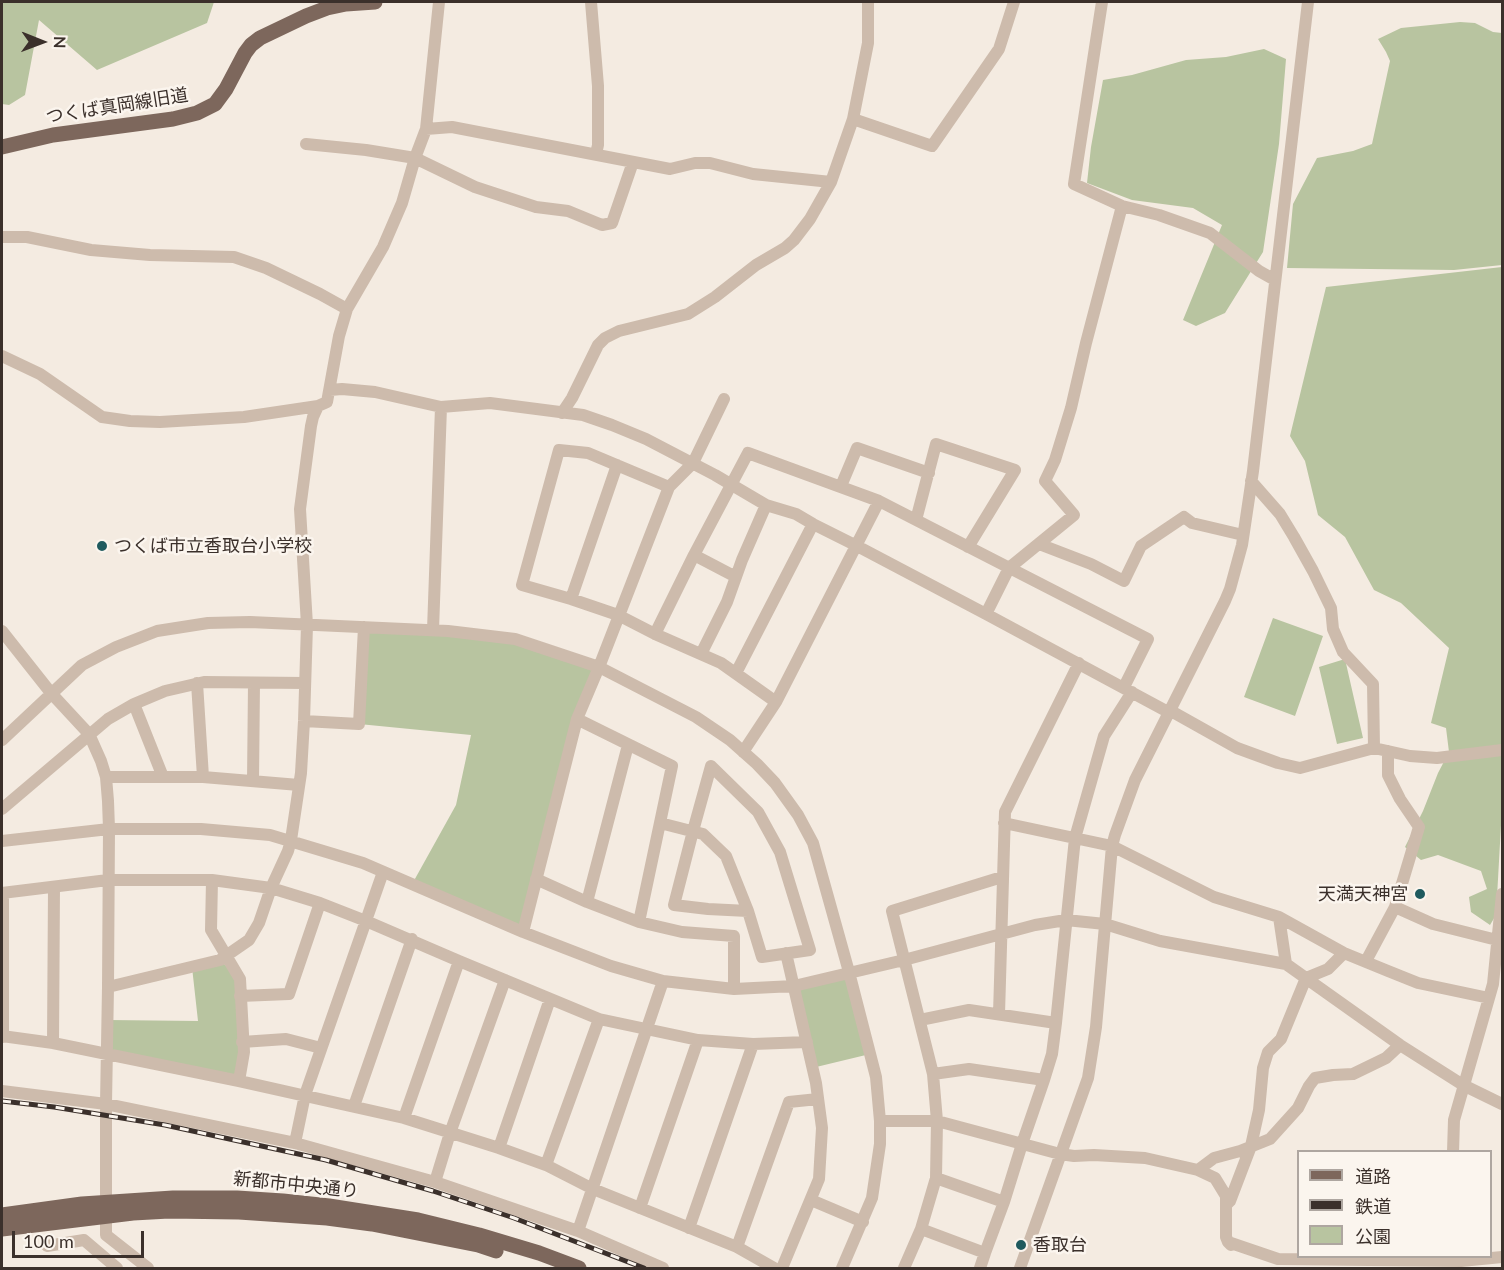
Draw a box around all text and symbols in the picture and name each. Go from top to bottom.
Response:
north arrow [12,12,72,72]
text: N [51,36,70,49]
street label: つくば真岡線旧道 [44,84,190,128]
place label: つくば市立香取台小学校 [114,535,312,557]
marker: つくば市立香取台小学校 [95,539,109,553]
place label: 天満天神宮 [1318,883,1408,905]
marker: 天満天神宮 [1413,887,1427,901]
legend [1297,1150,1492,1258]
text: 道路 [1355,1165,1391,1187]
street label: 新都市中央通り [232,1168,360,1202]
text: 鉄道 [1355,1195,1391,1217]
scale bar [15,1219,147,1257]
text: 公園 [1355,1225,1391,1247]
text: 100 m [23,1230,74,1252]
place label: 香取台 [1033,1234,1087,1256]
marker: 香取台 [1014,1238,1028,1252]

